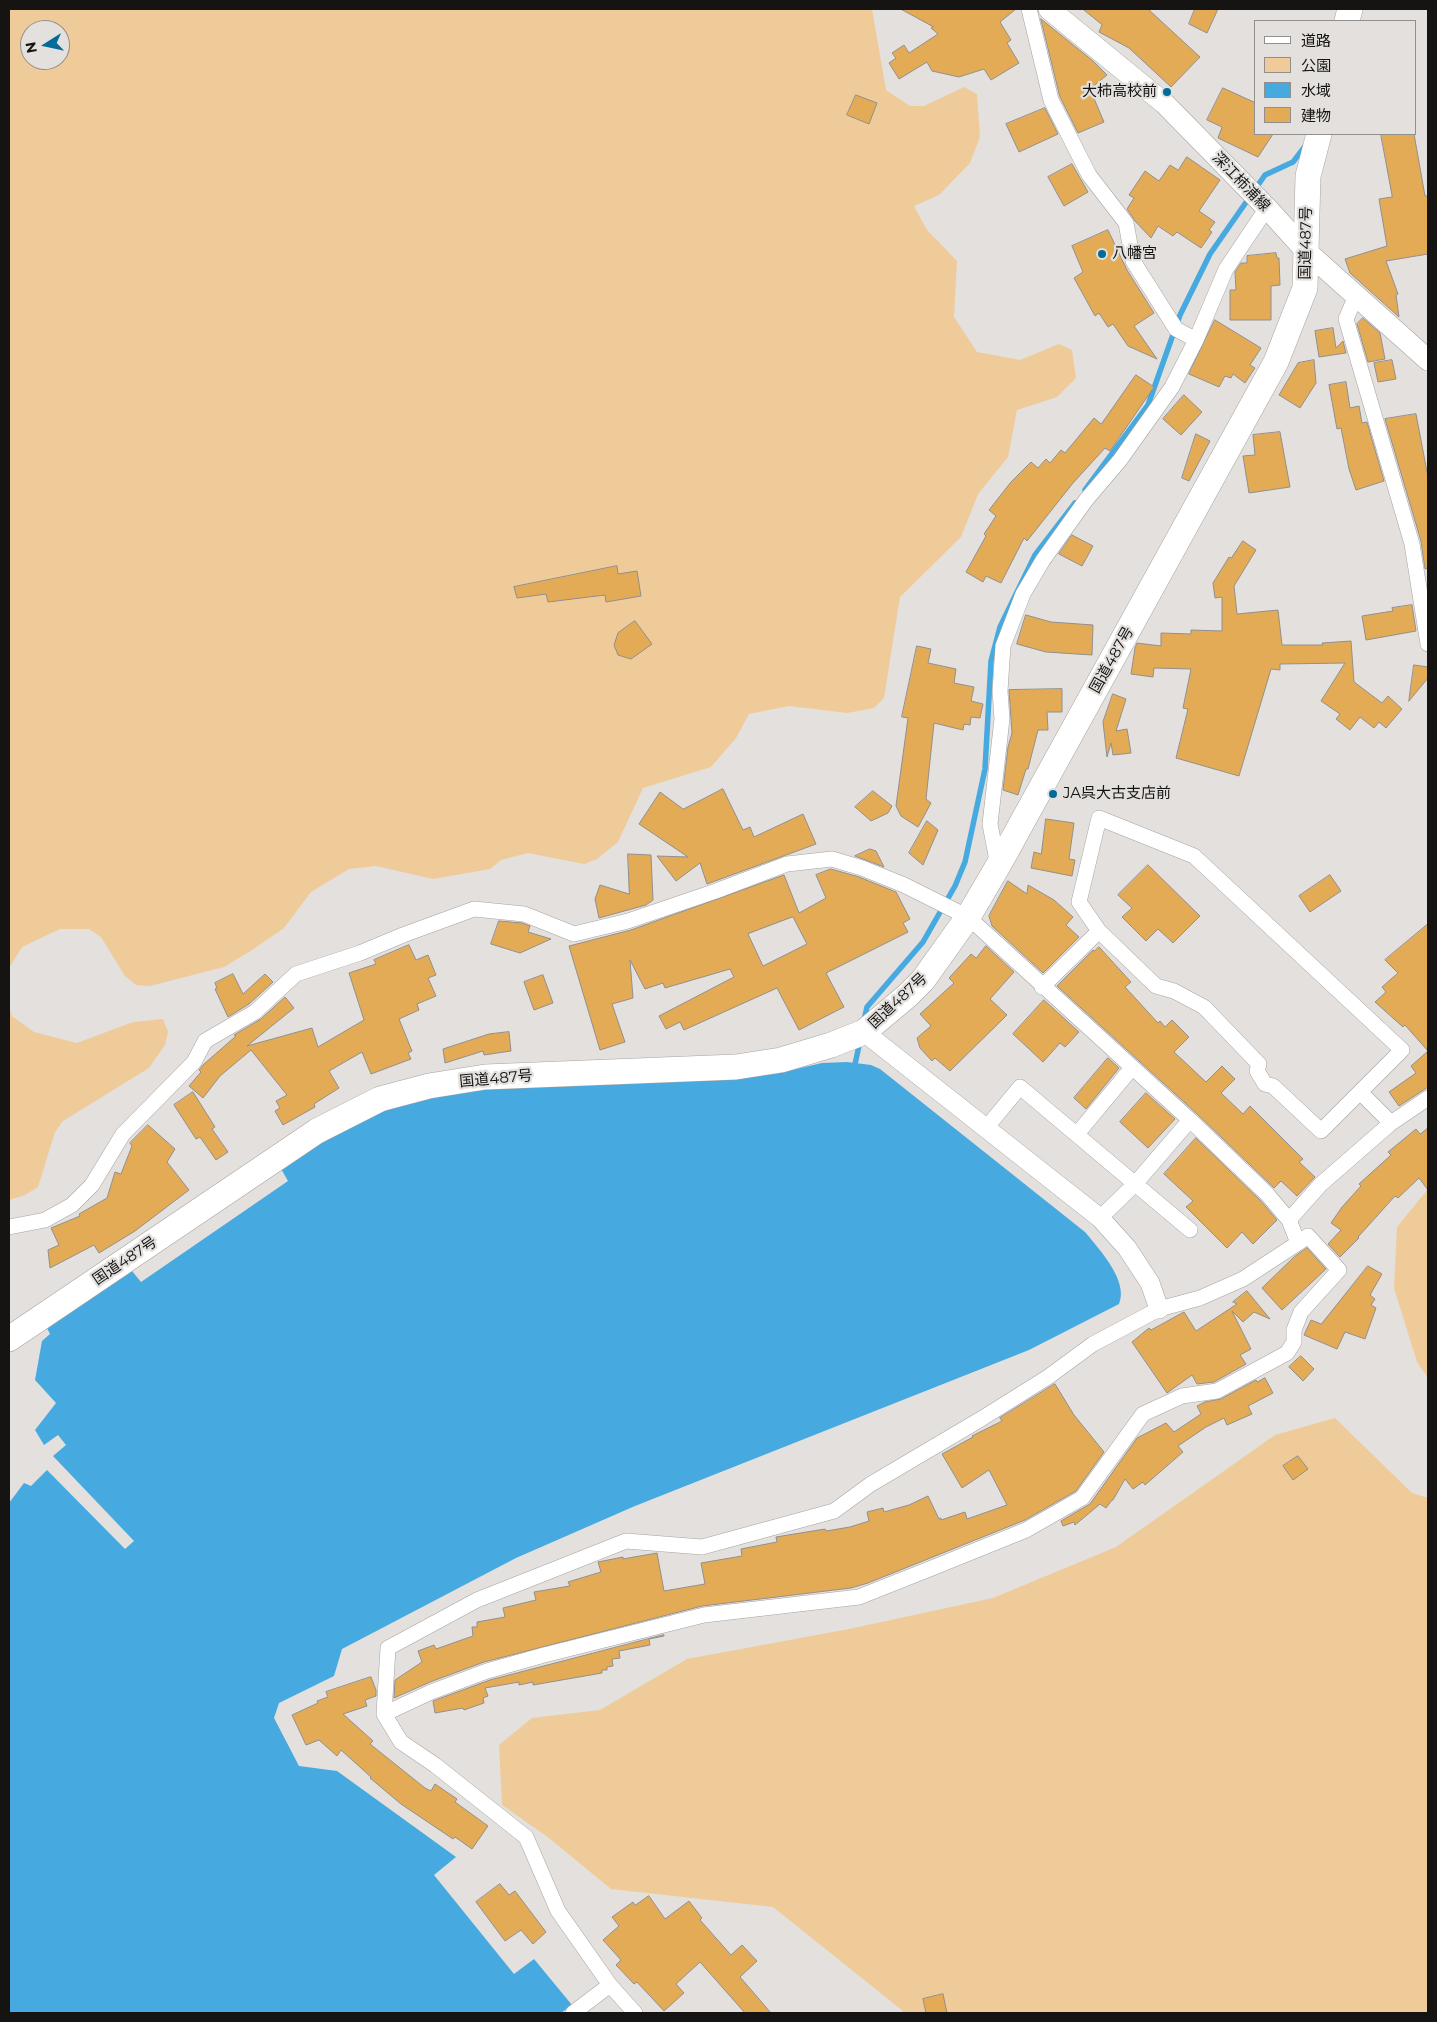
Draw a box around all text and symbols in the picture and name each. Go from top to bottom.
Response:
north arrow [20,20,70,70]
legend [1254,20,1417,135]
text: 道路 [1301,31,1331,50]
text: N [21,40,41,55]
text: 公園 [1301,56,1331,75]
text: 水域 [1301,81,1331,100]
place label: 大柿高校前 [1082,83,1157,101]
marker: 大柿高校前 [1161,86,1173,98]
text: 建物 [1301,106,1331,125]
street label: 深江柿浦線 [1208,149,1274,215]
street label: 国道487号 [1296,206,1316,280]
place label: 八幡宮 [1112,245,1157,263]
marker: 八幡宮 [1096,248,1108,260]
street label: 国道487号 [1086,624,1138,696]
place label: JA呉大古支店前 [1063,785,1171,803]
marker: JA呉大古支店前 [1047,788,1059,800]
street label: 国道487号 [865,969,931,1033]
street label: 国道487号 [459,1067,533,1091]
street label: 国道487号 [90,1233,160,1289]

